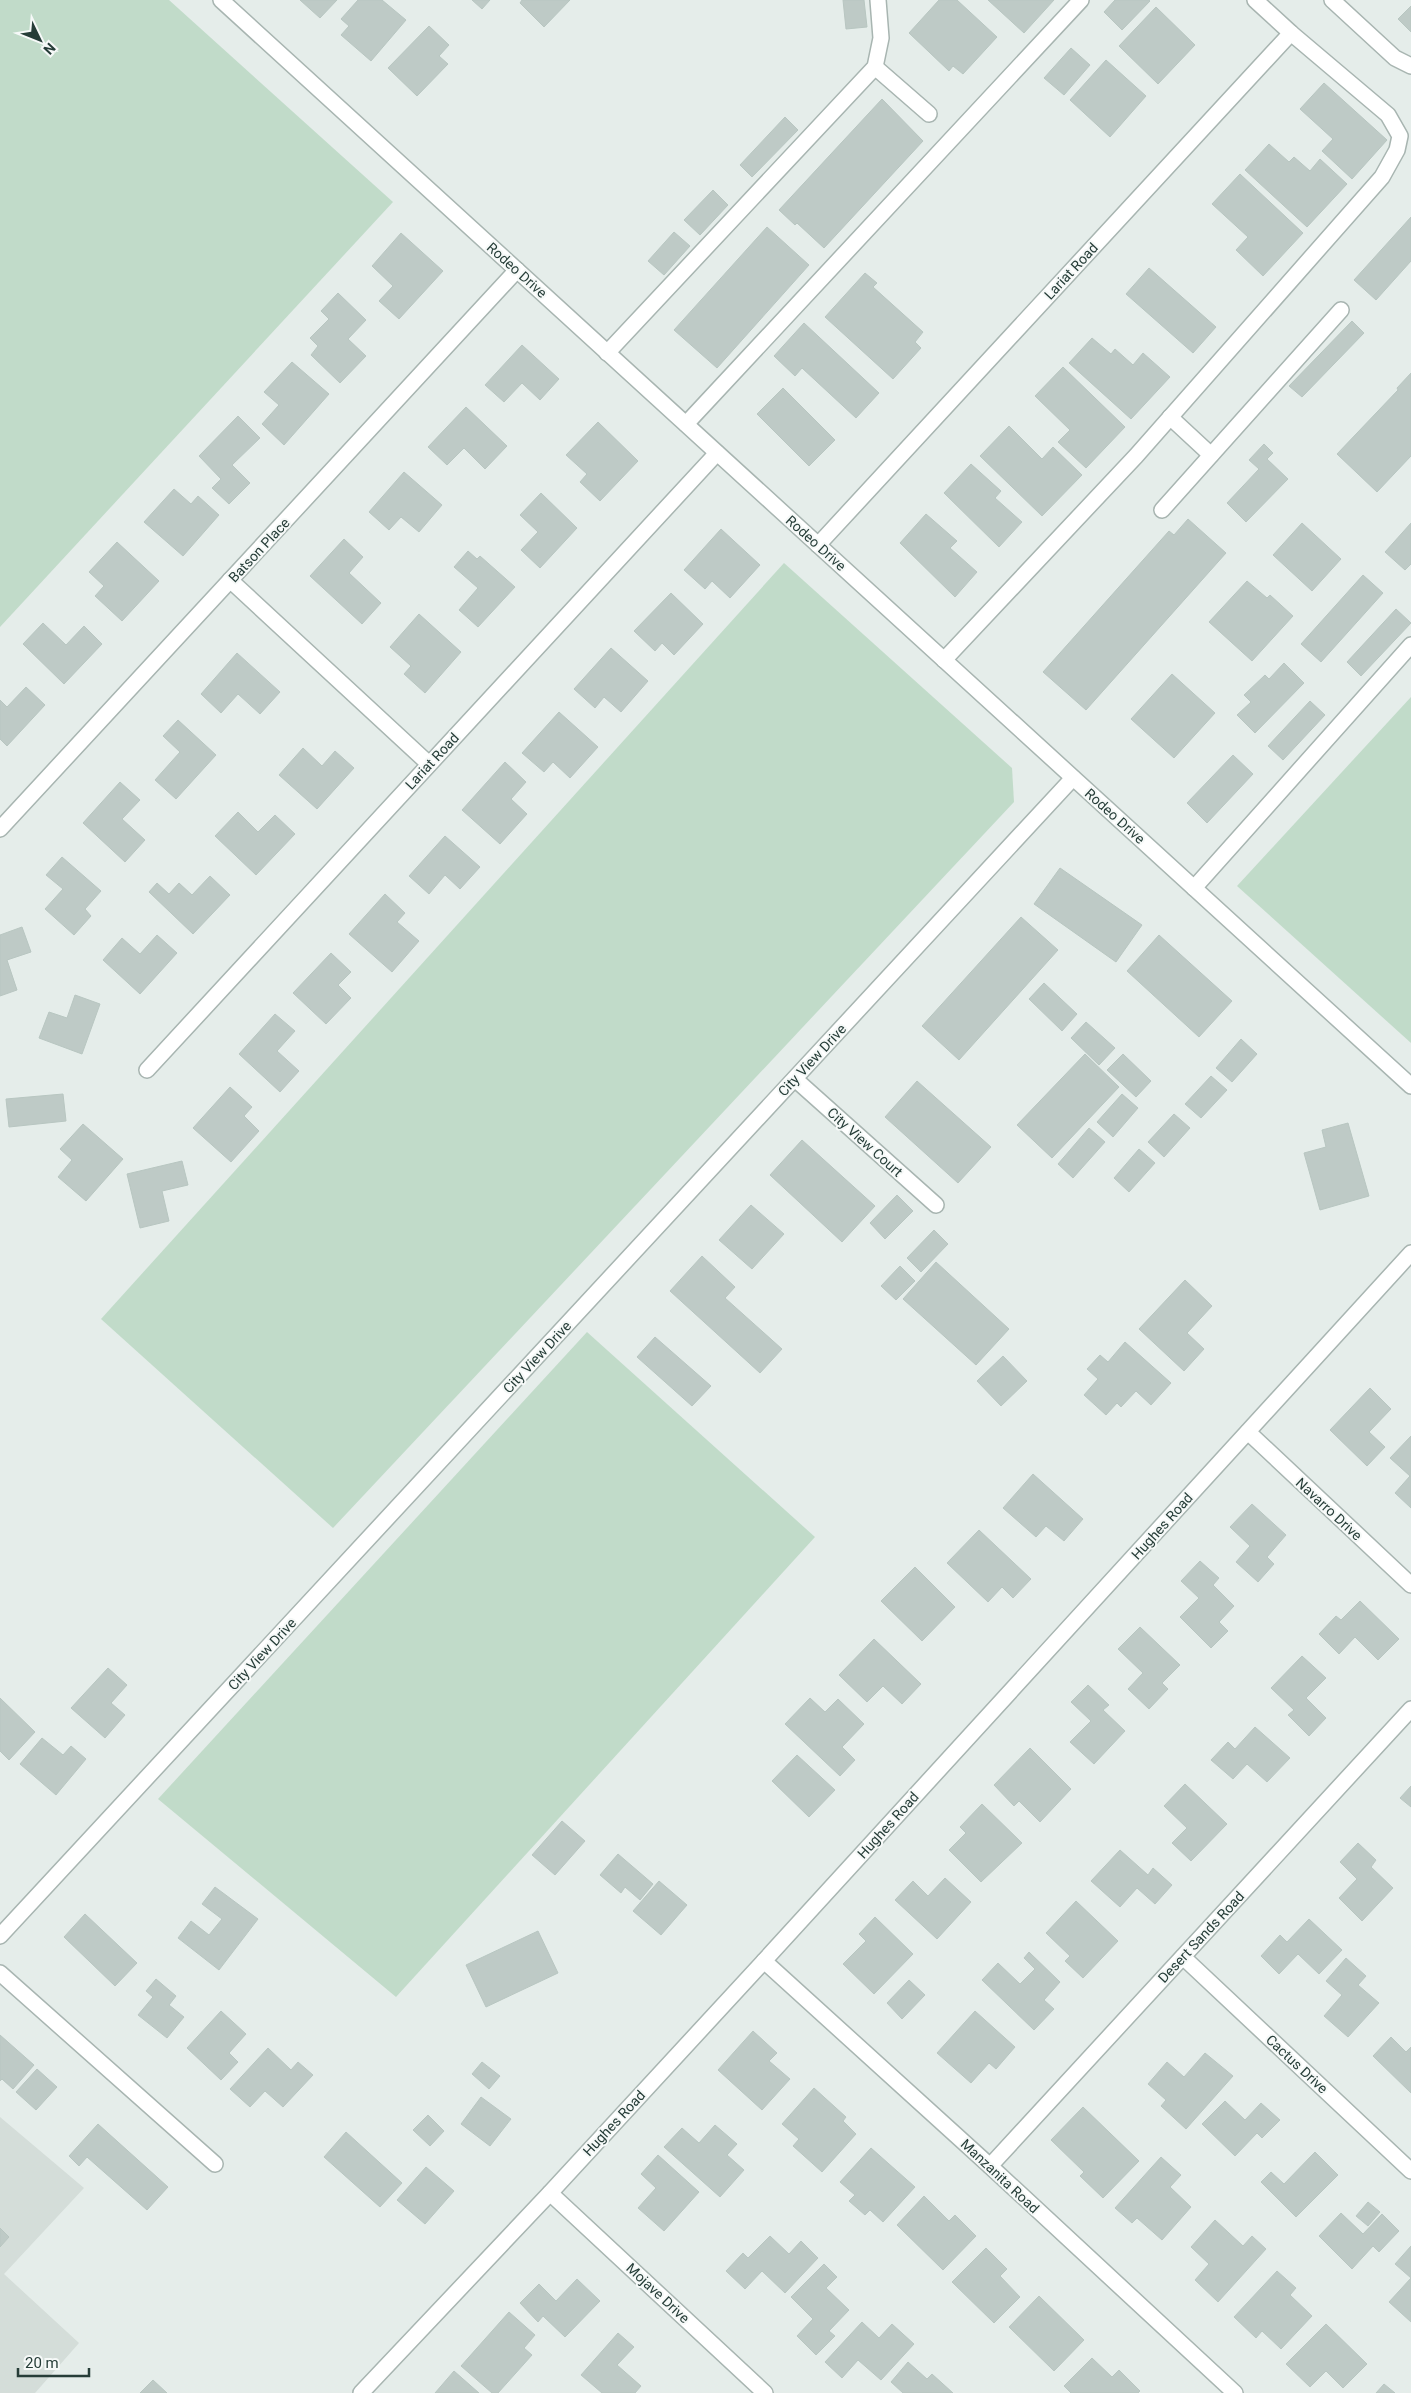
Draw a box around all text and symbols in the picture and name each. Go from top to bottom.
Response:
north arrow [15,15,65,65]
text: N [40,40,59,58]
street label: Rodeo Drive [484,239,550,301]
street label: Lariat Road [1041,240,1101,302]
street label: Rodeo Drive [783,512,849,574]
street label: Batson Place [225,515,293,585]
street label: Lariat Road [402,730,462,792]
street label: Rodeo Drive [1082,785,1148,847]
street label: City View Drive [775,1021,849,1099]
street label: City View Court [824,1104,906,1180]
street label: City View Drive [500,1318,574,1396]
street label: Navarro Drive [1293,1474,1365,1544]
street label: Hughes Road [1128,1490,1196,1562]
street label: City View Drive [225,1615,299,1693]
street label: Hughes Road [854,1789,922,1861]
street label: Desert Sands Road [1155,1888,1247,1986]
street label: Cactus Drive [1263,2031,1331,2097]
street label: Hughes Road [580,2087,648,2159]
street label: Manzanita Road [958,2136,1042,2216]
street label: Mojave Drive [623,2260,693,2326]
scale bar [18,2346,89,2378]
text: 20 m [25,2354,59,2372]

